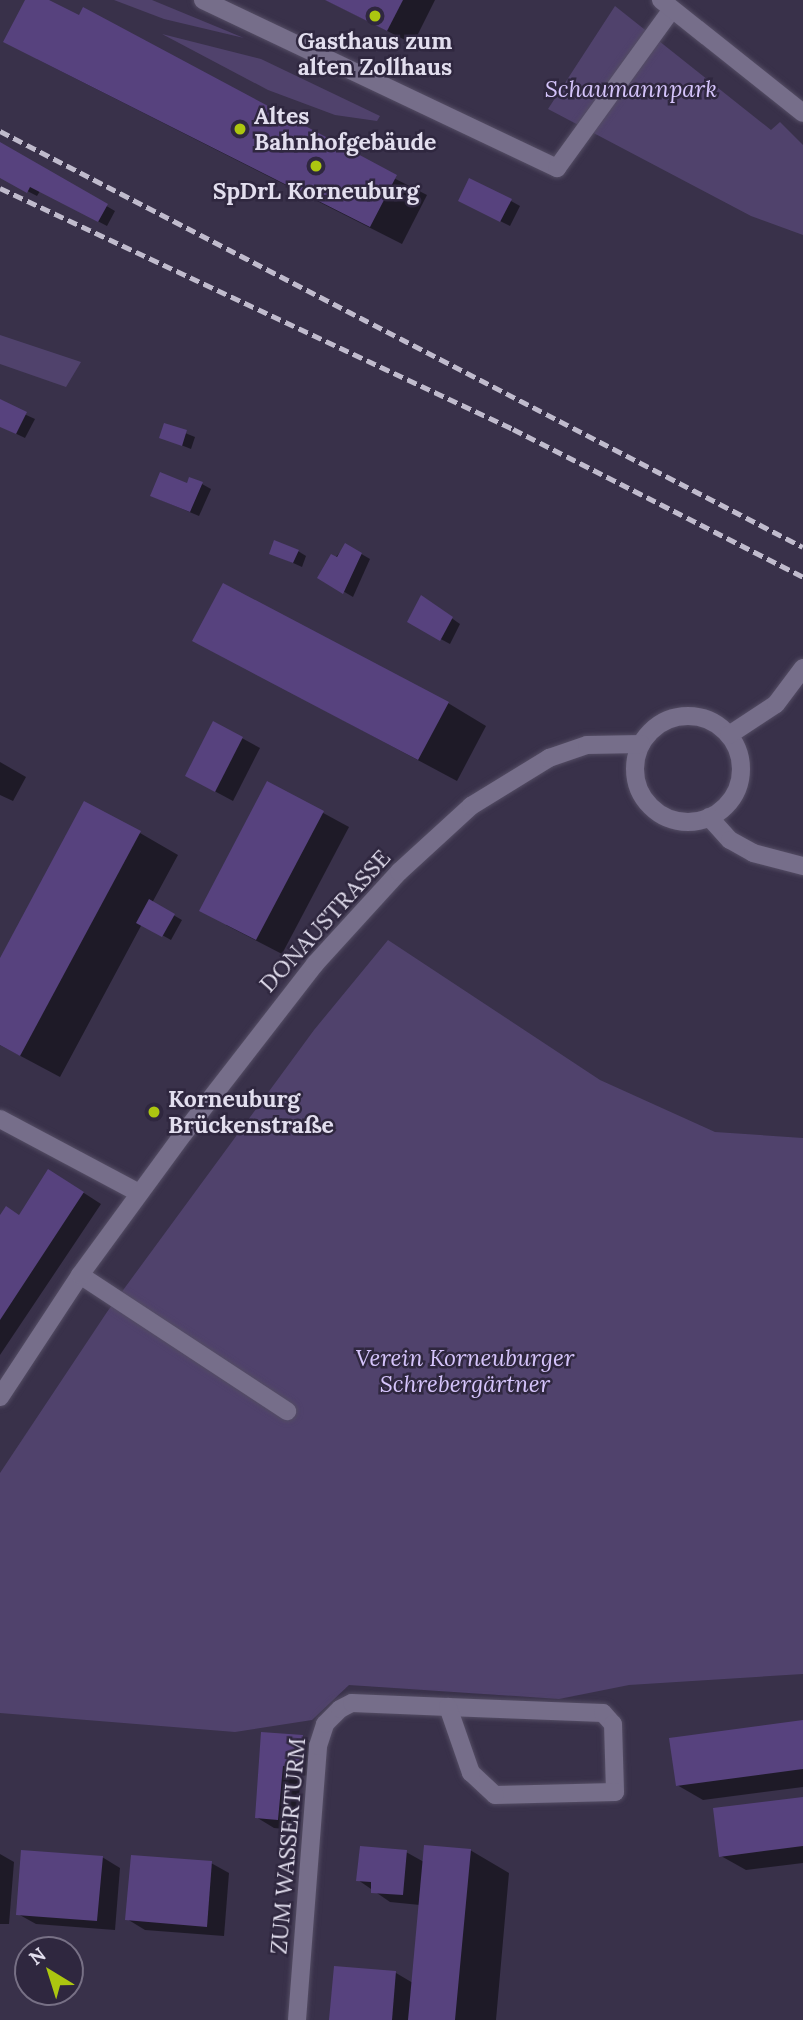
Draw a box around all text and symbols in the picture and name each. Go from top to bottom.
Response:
marker: Gasthaus zum alten Zollhaus [367,8,383,24]
place label: Gasthaus zum alten Zollhaus [298,27,452,81]
park label: Schaumannpark [545,75,717,103]
place label: Altes Bahnhofgebäude [254,102,436,156]
marker: Altes Bahnhofgebäude [232,121,248,137]
marker: SpDrL Korneuburg [308,158,324,174]
place label: SpDrL Korneuburg [213,177,419,205]
street label: DONAUSTRASSE [254,844,396,998]
place label: Korneuburg Brückenstraße [168,1085,334,1139]
marker: Korneuburg Brückenstraße [146,1104,162,1120]
park label: Verein Korneuburger Schrebergärtner [356,1344,574,1398]
street label: ZUM WASSERTURM [265,1737,311,1955]
north arrow [14,1936,84,2006]
text: N [24,1942,50,1970]

